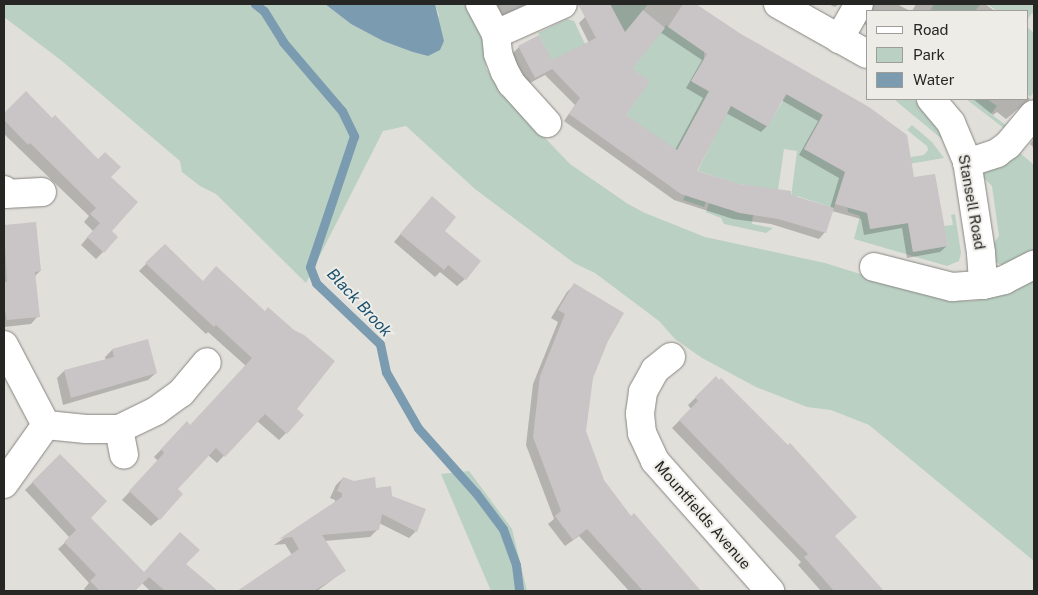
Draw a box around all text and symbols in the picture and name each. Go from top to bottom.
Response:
legend [866,10,1028,100]
text: Road [913,21,949,38]
text: Park [913,46,945,63]
text: Water [913,71,955,88]
street label: Stansell Road [955,153,989,251]
water label: Black Brook [322,265,396,341]
street label: Mountfields Avenue [651,457,755,573]

